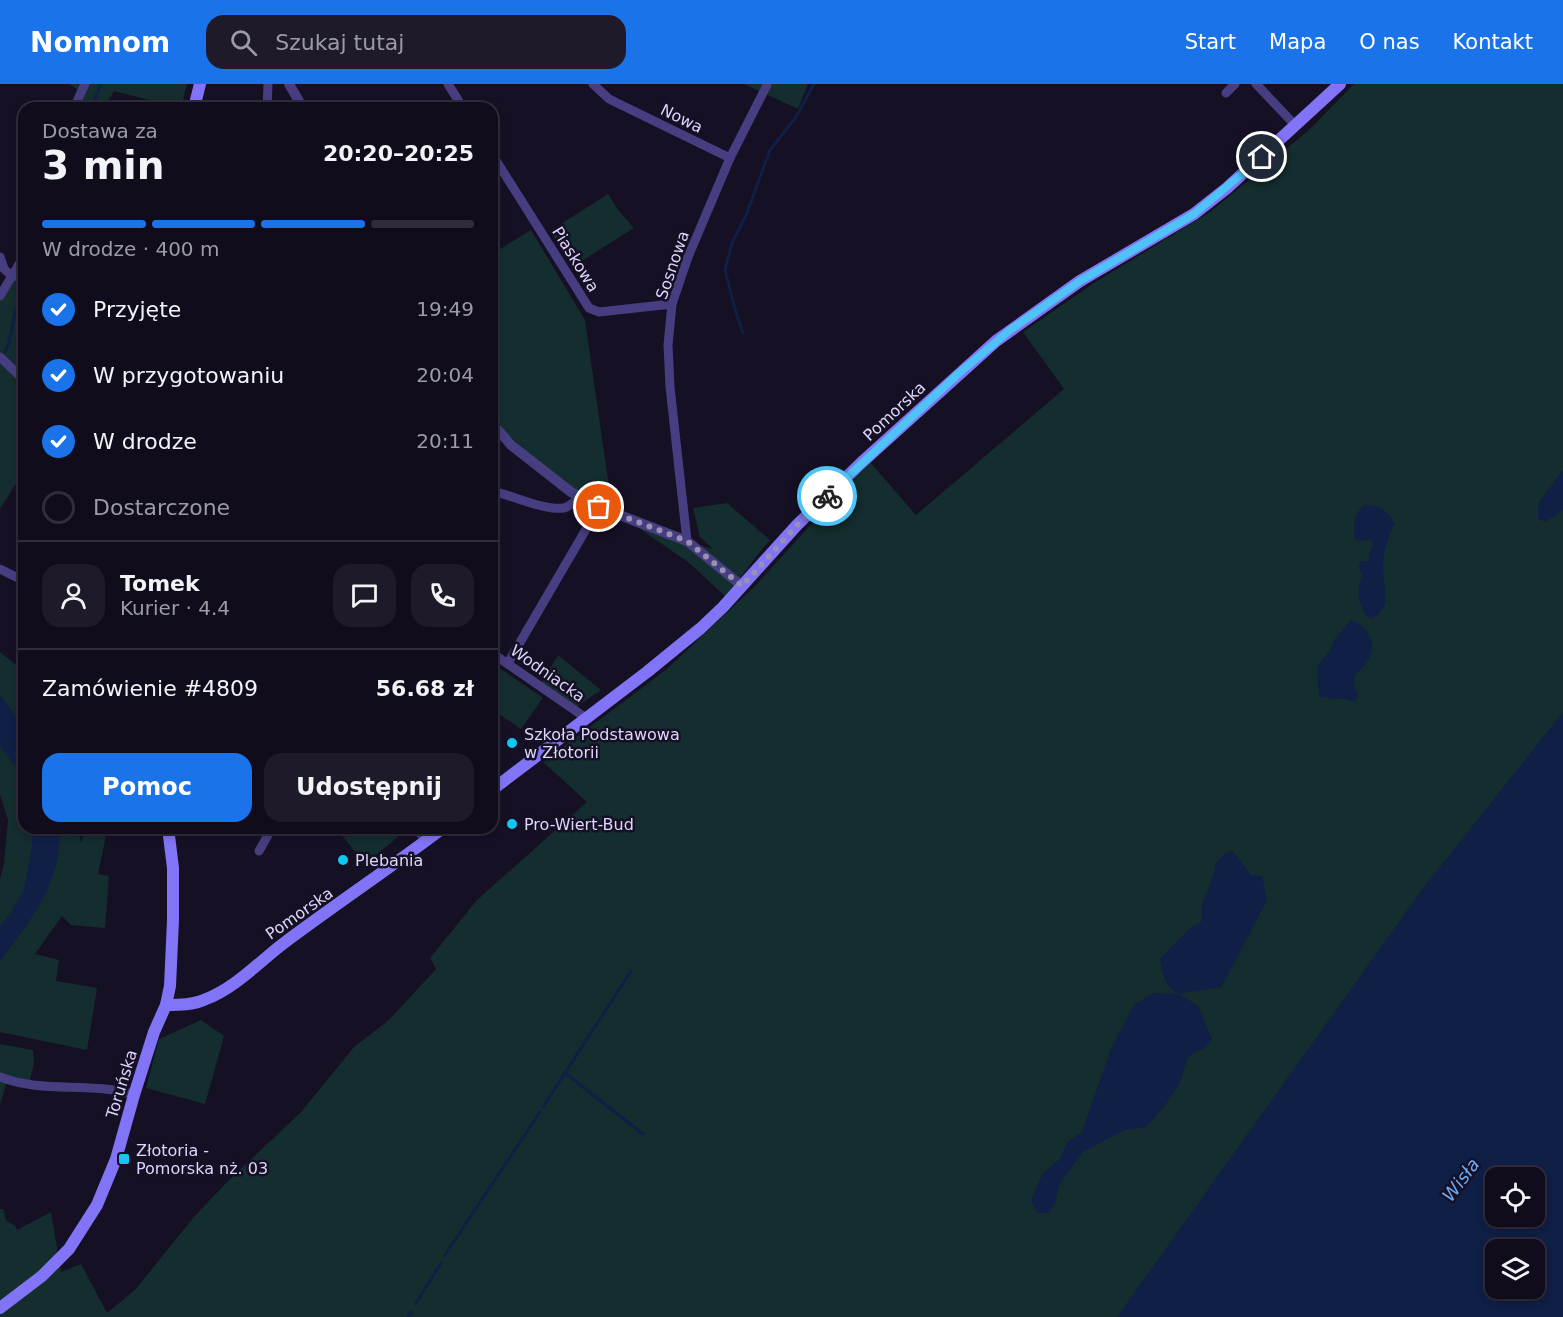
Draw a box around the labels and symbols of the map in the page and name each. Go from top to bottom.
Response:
street label: Nowa [658,100,706,137]
pin [1236,131,1287,182]
street label: Piaskowa [548,223,603,295]
street label: Sosnowa [652,228,693,302]
street label: Pomorska [859,378,929,445]
courier [797,466,857,526]
pin [573,481,624,532]
street label: Wodniacka [507,641,589,706]
place label: Szkoła Podstawowa w Złotorii [524,725,680,762]
marker: Szkoła Podstawowa w Złotorii [505,736,519,750]
place label: Pro-Wiert-Bud [524,815,634,834]
marker: Pro-Wiert-Bud [505,817,519,831]
place label: Plebania [355,851,423,870]
marker: Plebania [336,853,350,867]
street label: Pomorska [262,883,337,944]
street label: Toruńska [102,1048,141,1122]
place label: Złotoria - Pomorska nż. 03 [136,1141,268,1178]
marker: Złotoria - Pomorska nż. 03 [117,1152,131,1166]
water label: Wisła [1438,1154,1484,1205]

